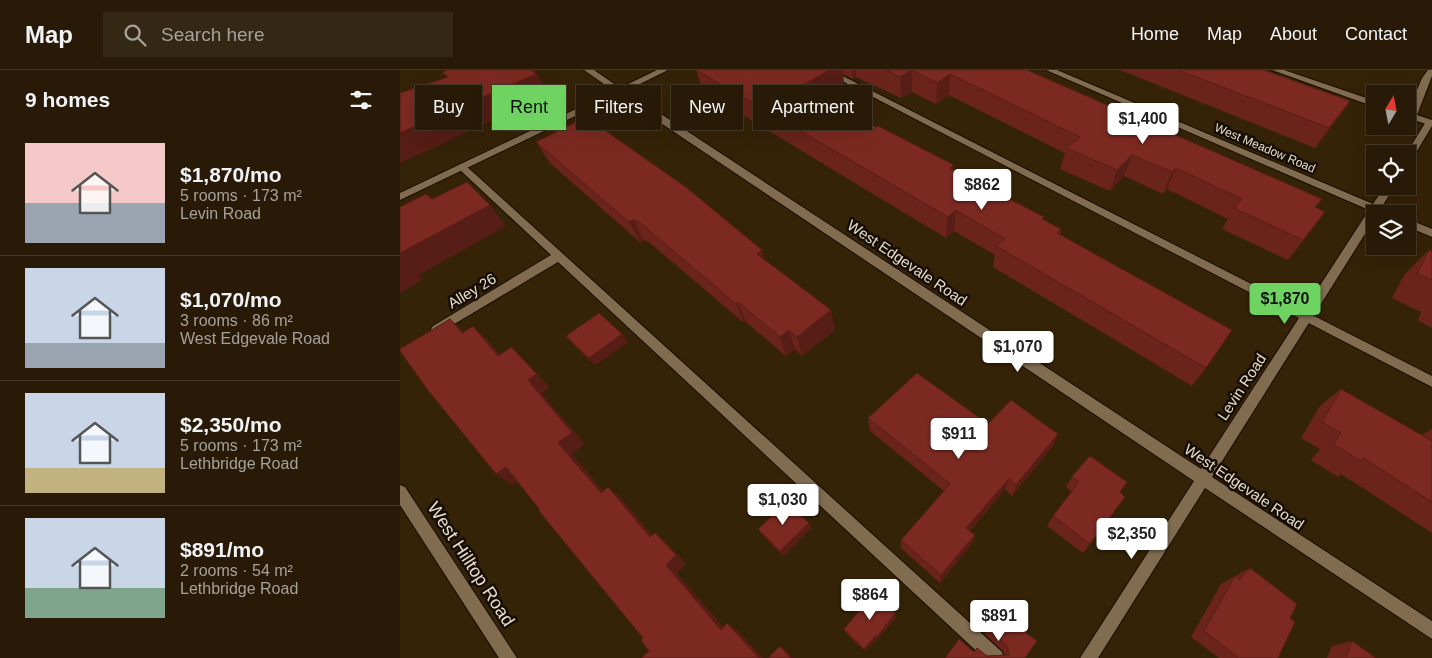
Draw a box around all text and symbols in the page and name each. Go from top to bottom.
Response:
search box [103,12,453,57]
text: Map [25,21,73,48]
icon: search [121,21,149,49]
text: Search here [161,24,265,45]
text: Home [1131,24,1179,44]
text: Map [1207,24,1242,44]
text: About [1270,24,1317,44]
text: Contact [1345,24,1407,44]
chip: Buy [415,85,482,130]
chip: Rent [492,85,566,130]
chip: Filters [576,85,661,130]
chip: New [671,85,743,130]
chip: Apartment [753,85,872,130]
north arrow [1366,85,1416,135]
map controls [1366,85,1416,255]
icon: filters [347,86,375,114]
text: 9 homes [25,88,110,111]
pin: $1,400 [1102,102,1184,145]
text: $1,400 [1119,110,1167,127]
street label: West Meadow Road [1213,120,1317,176]
button: locate [1366,145,1416,195]
icon: home [65,163,125,223]
text: $1,870/mo [180,163,282,186]
pin: $862 [952,168,1012,211]
text: $862 [964,176,1000,193]
text: 5 rooms · 173 m² [180,187,302,204]
text: Levin Road [180,205,261,222]
button: layers [1366,205,1416,255]
street label: West Edgevale Road [844,216,970,309]
street label: Alley 26 [444,270,499,312]
pin: $1,870 [1244,282,1326,325]
icon: home [65,288,125,348]
text: $1,070/mo [180,288,282,311]
text: $1,870 [1261,290,1309,307]
text: 3 rooms · 86 m² [180,312,293,329]
text: West Edgevale Road [180,330,330,347]
pin: $1,070 [977,330,1059,373]
text: $1,070 [994,338,1042,355]
street label: Levin Road [1214,350,1269,423]
icon: home [65,413,125,473]
text: $2,350/mo [180,413,282,436]
pin: $911 [929,418,989,460]
text: $911 [942,425,976,442]
text: 5 rooms · 173 m² [180,437,302,454]
street label: West Edgevale Road [1181,440,1307,533]
text: Lethbridge Road [180,455,298,472]
pin: $1,030 [742,484,824,526]
text: $1,030 [759,491,807,508]
street label: West Hilltop Road [423,498,519,630]
pin: $2,350 [1091,518,1173,560]
text: $2,350 [1108,525,1156,542]
icon: home [65,538,125,598]
text: $891/mo [180,538,264,561]
text: 2 rooms · 54 m² [180,562,293,579]
pin: $864 [840,578,900,621]
text: Lethbridge Road [180,580,298,597]
text: $864 [852,586,888,603]
pin: $891 [969,600,1029,642]
text: $891 [981,607,1017,624]

